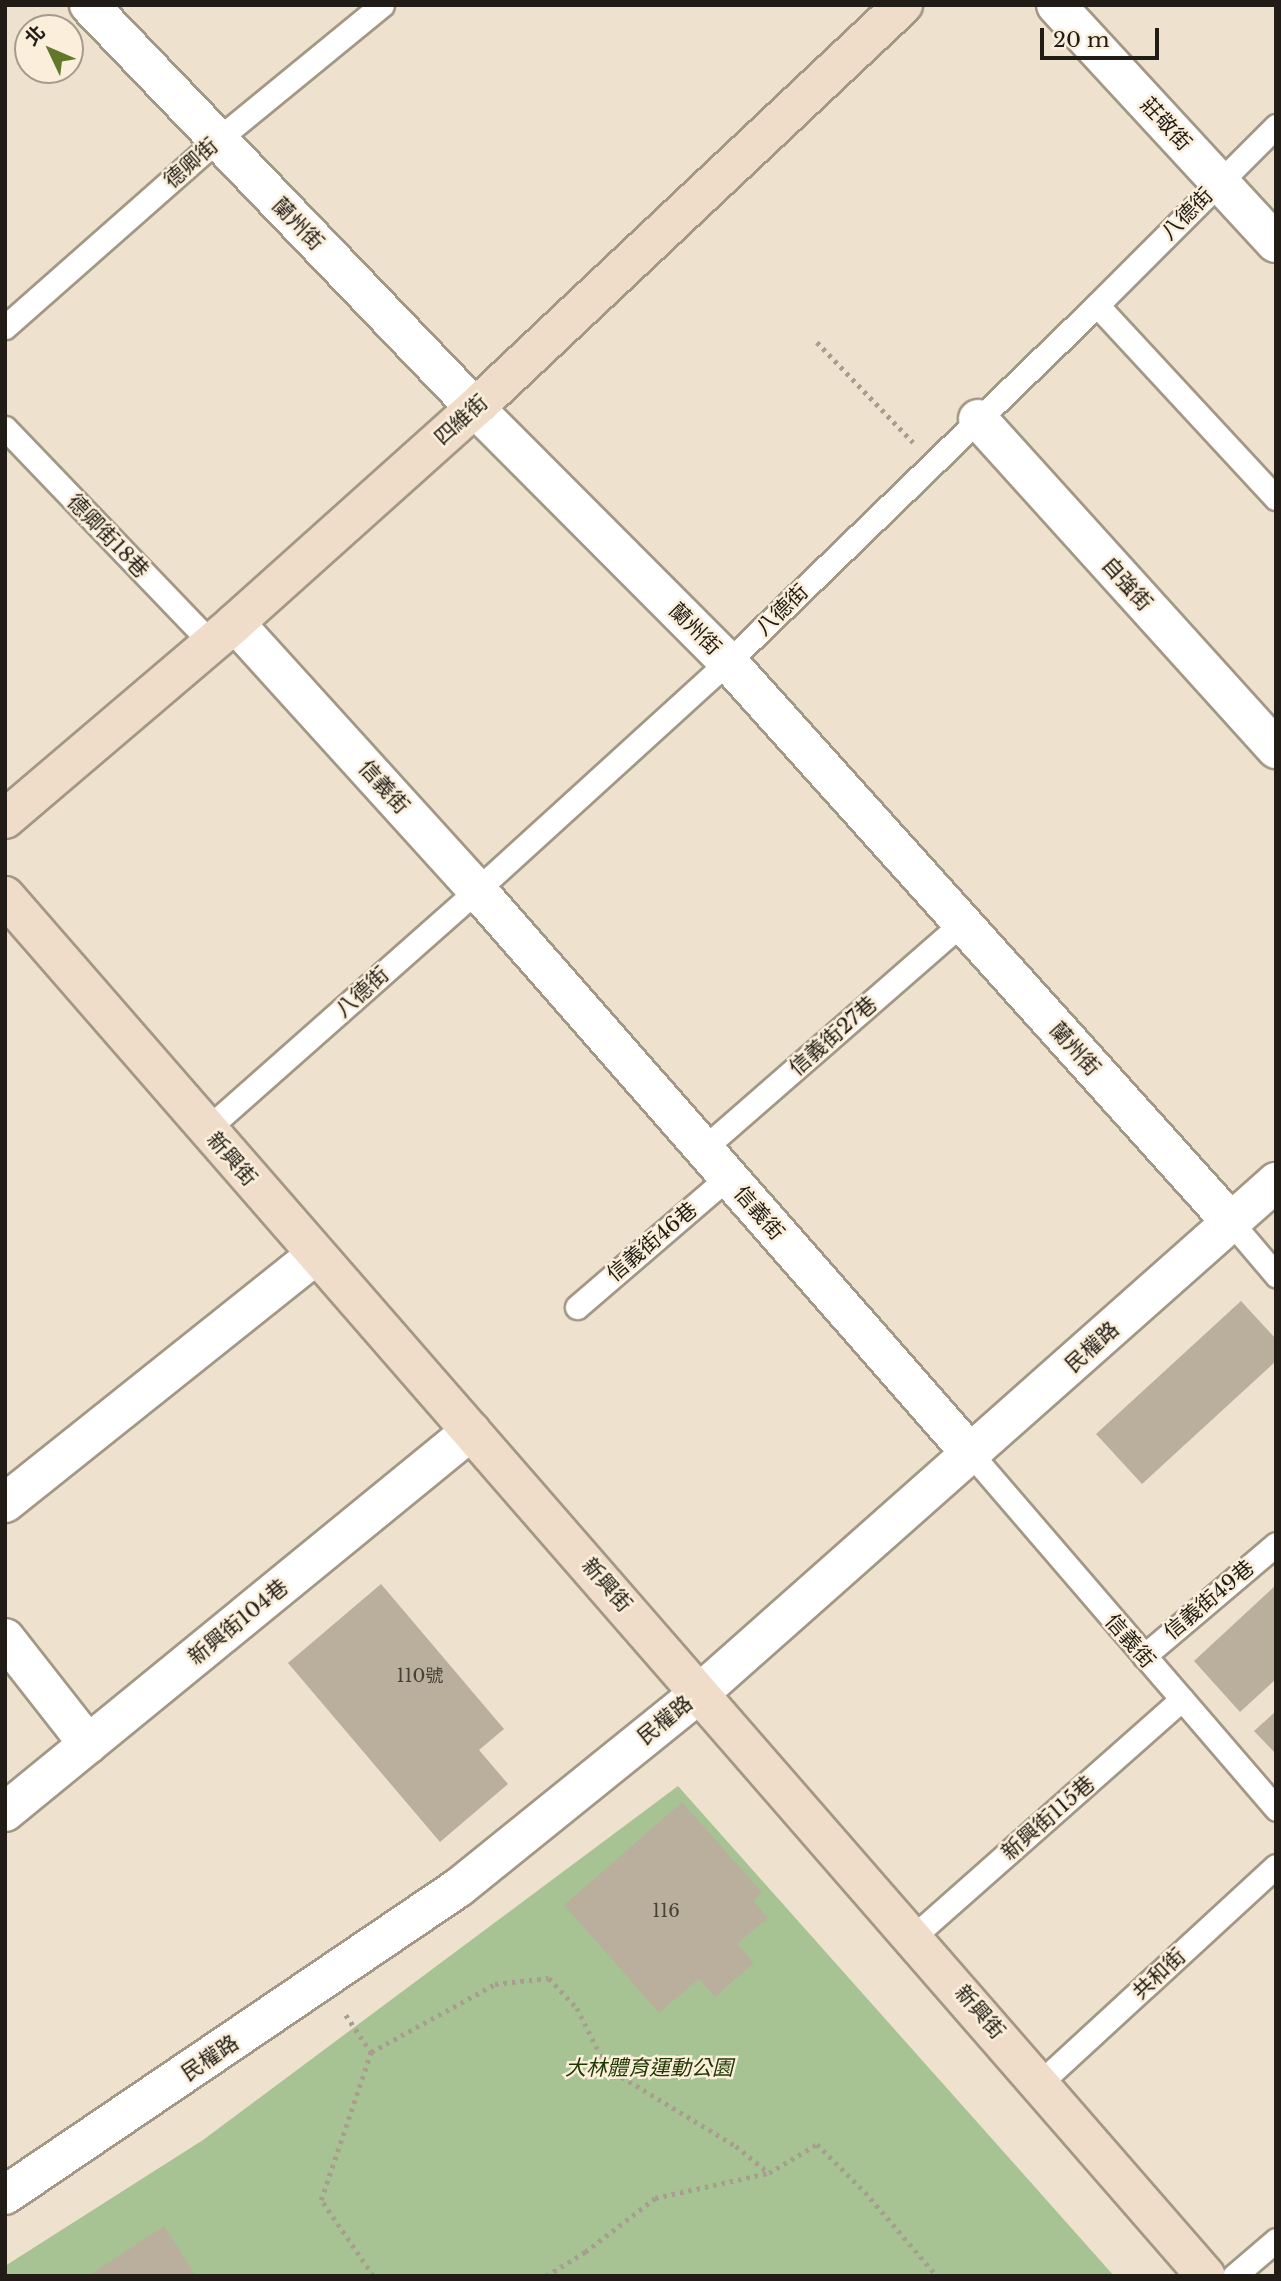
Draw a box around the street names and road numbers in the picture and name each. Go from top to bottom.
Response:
street label: 莊敬街 [1135,92,1197,156]
street label: 德卿街 [159,133,223,193]
street label: 八德街 [1156,183,1218,245]
street label: 蘭州街 [267,193,329,255]
street label: 四維街 [429,390,493,450]
street label: 德卿街18巷 [62,489,154,583]
street label: 自強街 [1097,552,1157,616]
street label: 八德街 [751,579,813,641]
street label: 蘭州街 [664,598,726,660]
street label: 信義街 [354,755,414,819]
street label: 八德街 [330,962,394,1022]
street label: 信義街27巷 [784,991,882,1081]
street label: 蘭州街 [1045,1017,1105,1081]
street label: 新興街 [202,1127,262,1191]
street label: 信義街 [729,1181,789,1245]
street label: 信義街46巷 [602,1197,702,1287]
street label: 民權路 [1060,1317,1124,1377]
street label: 新興街 [577,1553,637,1617]
street label: 信義街49巷 [1159,1555,1259,1645]
street label: 新興街104巷 [183,1574,293,1670]
street label: 信義街 [1100,1609,1160,1673]
street label: 民權路 [633,1690,697,1750]
street label: 新興街115巷 [996,1771,1100,1865]
street label: 共和街 [1127,1943,1191,2005]
street label: 新興街 [950,1980,1010,2044]
street label: 民權路 [177,2030,243,2086]

